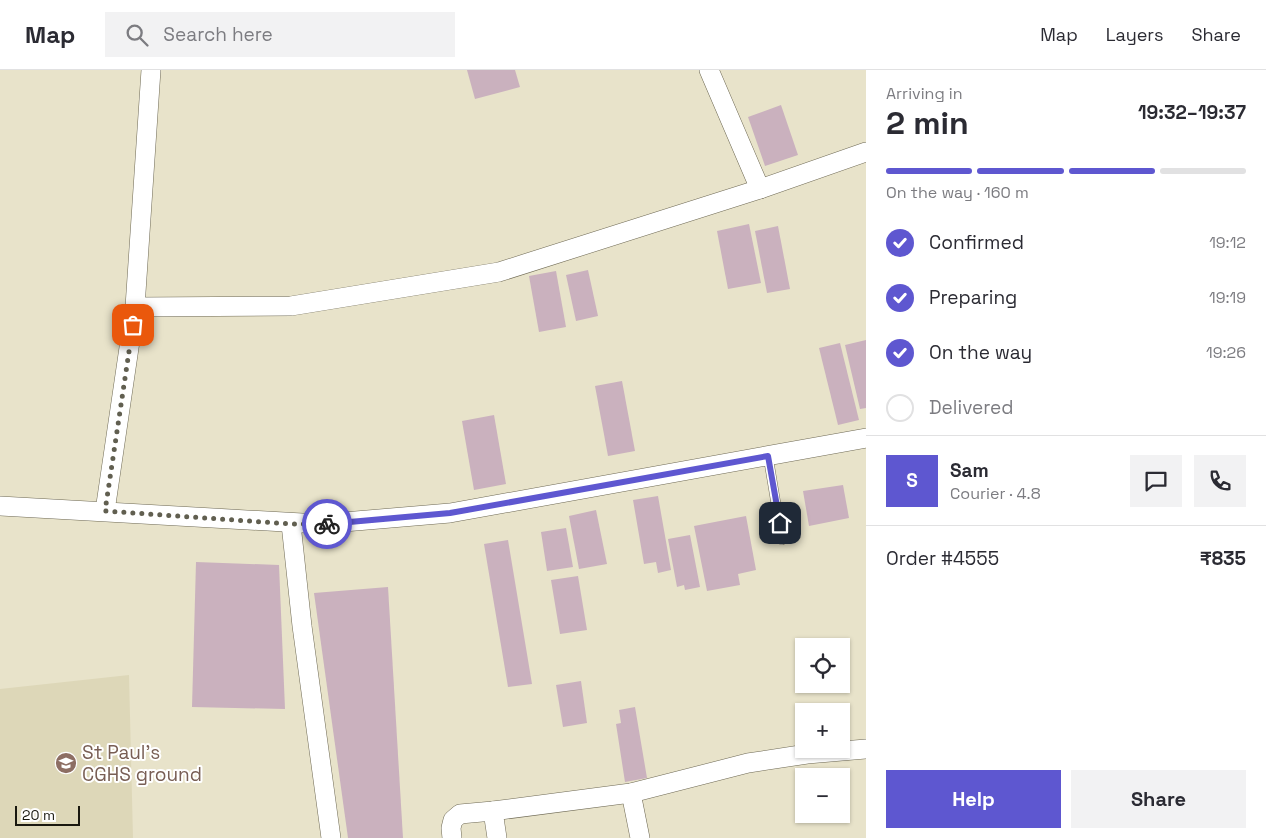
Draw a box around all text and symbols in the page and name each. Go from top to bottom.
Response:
search box [105,12,455,57]
text: Map [25,19,75,50]
icon: search [123,21,151,49]
text: Search here [163,22,273,47]
text: Map [1040,23,1078,46]
text: Layers [1106,23,1163,46]
text: Share [1191,23,1241,46]
text: Arriving in [886,83,963,104]
text: 19:32–19:37 [1138,100,1246,125]
text: 2 min [886,103,969,143]
text: On the way · 160 m [886,182,1029,203]
icon: check [886,229,914,257]
text: Confirmed [929,230,1024,255]
text: 19:12 [1209,232,1246,253]
icon: check [886,284,914,312]
text: Preparing [929,285,1017,310]
text: 19:19 [1209,287,1246,308]
pin [112,304,154,346]
icon: bag [119,311,147,339]
icon: check [886,339,914,367]
text: On the way [929,340,1032,365]
text: 19:26 [1206,342,1246,363]
text: Delivered [929,395,1014,420]
button: chat [1130,455,1182,507]
button: phone [1194,455,1246,507]
text: Sam [950,458,989,483]
text: S [906,468,918,493]
text: Courier · 4.8 [950,483,1041,504]
courier [302,499,352,549]
pin [759,502,801,544]
icon: home [766,509,794,537]
icon: bike [313,510,341,538]
text: Order #4555 [886,546,999,571]
text: ₹835 [1200,546,1246,571]
map controls [795,638,850,823]
button: locate [795,638,850,693]
button: + [795,703,850,758]
place label: St Paul's CGHS ground [82,740,202,787]
school or university icon: St Paul's CGHS ground [54,751,78,775]
button: − [795,768,850,823]
button: Help [886,770,1061,828]
button: Share [1071,770,1246,828]
scale bar [15,803,80,826]
text: 20 m [22,806,55,824]

